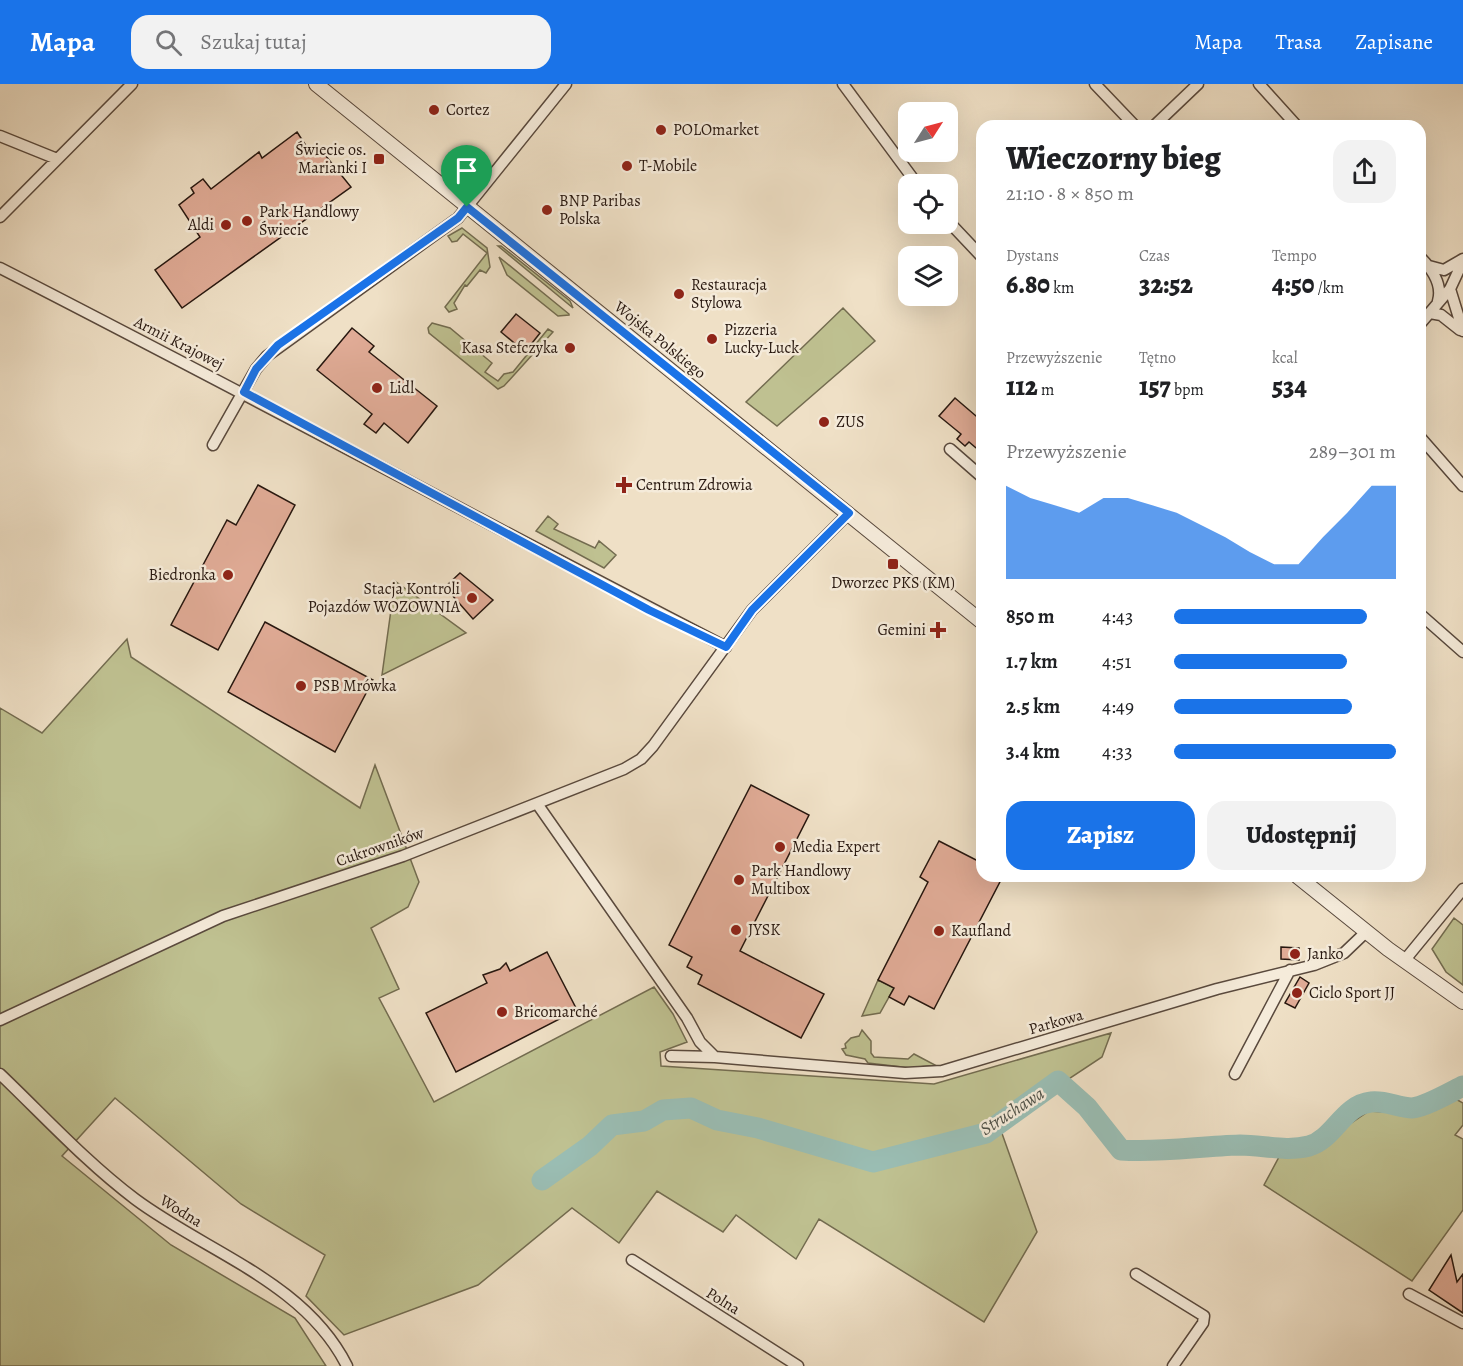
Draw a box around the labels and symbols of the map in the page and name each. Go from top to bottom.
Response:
place label: Cortez [446,99,490,121]
north arrow [898,102,958,162]
marker: Cortez [427,103,441,117]
place label: POLOmarket [673,119,759,141]
marker: POLOmarket [654,123,668,137]
place label: Świecie os. Marianki I [295,139,367,179]
pin [441,145,492,207]
marker: Świecie os. Marianki I [372,152,386,166]
place label: T-Mobile [639,155,697,177]
marker: T-Mobile [620,159,634,173]
place label: BNP Paribas Polska [559,190,641,230]
place label: Park Handlowy Świecie [259,201,360,241]
marker: BNP Paribas Polska [540,203,554,217]
place label: Aldi [187,214,214,236]
marker: Park Handlowy Świecie [240,214,254,228]
marker: Aldi [219,218,233,232]
place label: Restauracja Stylowa [691,274,767,314]
marker: Restauracja Stylowa [672,287,686,301]
street label: Wojska Polskiego [609,296,711,384]
street label: Armii Krajowej [129,310,228,375]
place label: Pizzeria Lucky-Luck [724,319,799,359]
marker: Pizzeria Lucky-Luck [705,332,719,346]
place label: Kasa Stefczyka [461,337,559,359]
marker: Kasa Stefczyka [563,341,577,355]
place label: Lidl [389,377,414,399]
marker: Lidl [370,381,384,395]
place label: ZUS [836,411,864,433]
marker: ZUS [817,415,831,429]
place label: Centrum Zdrowia [636,474,753,496]
marker: Centrum Zdrowia [617,478,631,492]
marker: Dworzec PKS (KM) [886,557,900,571]
place label: Biedronka [149,564,217,586]
marker: Biedronka [221,568,235,582]
place label: Dworzec PKS (KM) [831,572,955,594]
place label: Stacja Kontroli Pojazdów WOZOWNIA [308,578,461,618]
marker: Stacja Kontroli Pojazdów WOZOWNIA [465,591,479,605]
place label: Gemini [877,619,926,641]
marker: Gemini [931,623,945,637]
place label: PSB Mrówka [313,675,397,697]
marker: PSB Mrówka [294,679,308,693]
street label: Cukrowników [333,821,428,872]
place label: Media Expert [792,836,880,858]
marker: Media Expert [773,840,787,854]
place label: Park Handlowy Multibox [751,860,852,900]
marker: Park Handlowy Multibox [732,873,746,887]
place label: JYSK [748,919,780,941]
place label: Kaufland [951,920,1011,942]
marker: JYSK [729,923,743,937]
marker: Kaufland [932,924,946,938]
place label: Janko [1307,943,1344,965]
marker: Janko [1288,947,1302,961]
place label: Ciclo Sport JJ [1309,982,1395,1004]
marker: Ciclo Sport JJ [1290,986,1304,1000]
place label: Bricomarché [514,1001,598,1023]
street label: Parkowa [1026,1004,1086,1040]
marker: Bricomarché [495,1005,509,1019]
water label: Struchawa [975,1081,1049,1141]
street label: Wodna [155,1189,207,1233]
street label: Polna [702,1282,745,1320]

